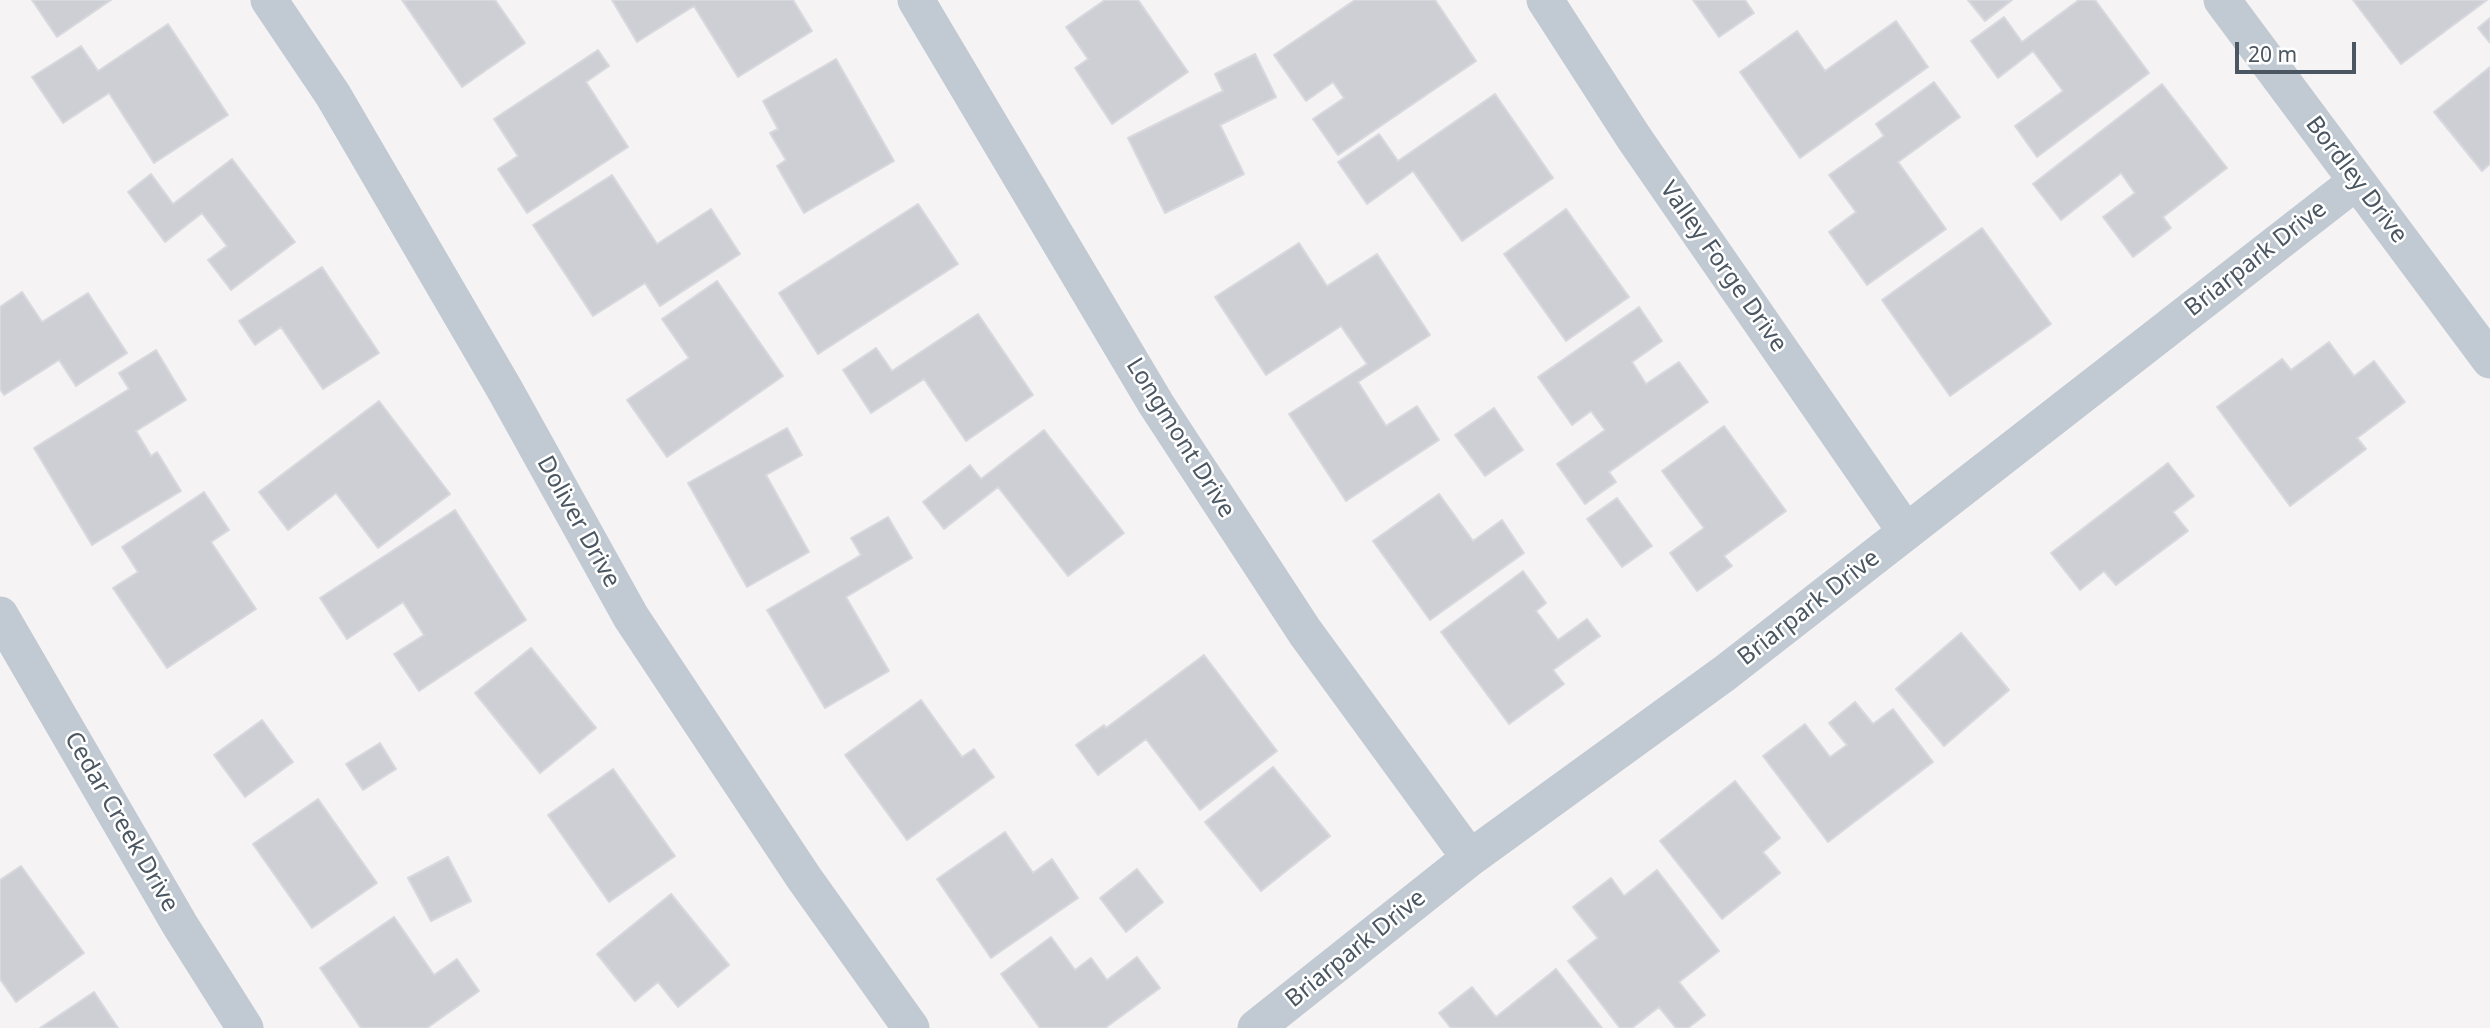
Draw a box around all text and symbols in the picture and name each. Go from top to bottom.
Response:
scale bar [2238,28,2359,72]
text: 20 m [2248,40,2297,68]
street label: Bordley Drive [2299,111,2413,249]
street label: Valley Forge Drive [1653,176,1793,358]
street label: Briarpark Drive [2180,195,2332,323]
street label: Longmont Drive [1119,353,1241,523]
street label: Doliver Drive [530,451,626,593]
street label: Briarpark Drive [1733,544,1885,672]
street label: Cedar Creek Drive [58,727,184,917]
street label: Briarpark Drive [1280,884,1432,1014]

